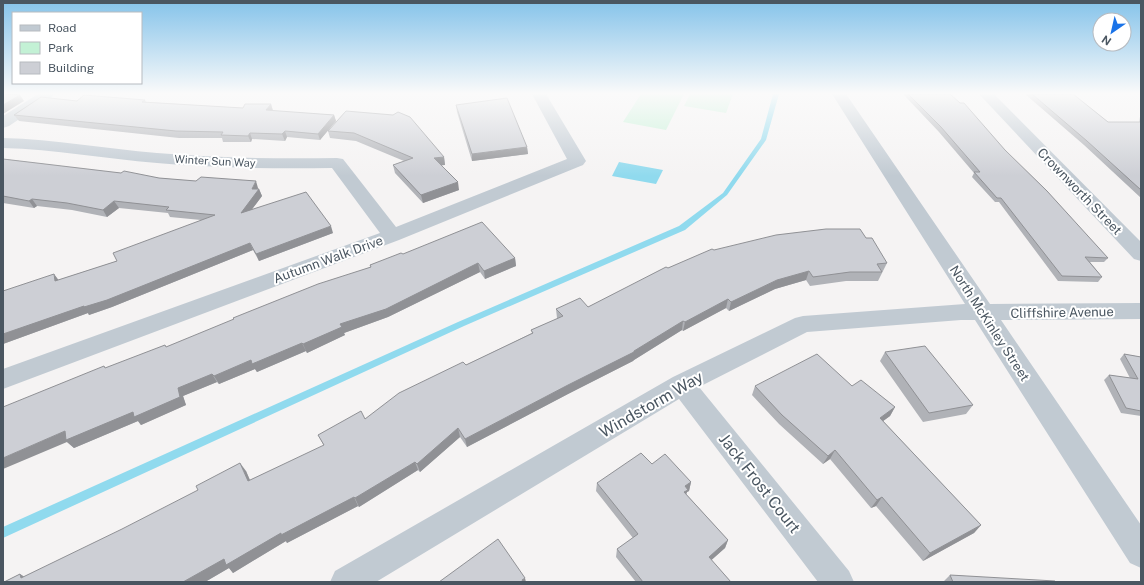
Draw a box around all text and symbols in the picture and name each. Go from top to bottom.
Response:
legend [12,12,142,84]
north arrow [1092,12,1132,52]
text: Road [48,21,76,35]
text: N [1099,33,1113,48]
text: Park [48,41,74,55]
text: Building [48,61,94,75]
street label: Crownworth Street [1034,145,1125,238]
street label: Winter Sun Way [174,153,256,169]
street label: Autumn Walk Drive [271,233,385,286]
street label: North McKinley Street [947,263,1033,384]
street label: Cliffshire Avenue [1010,304,1114,321]
street label: Windstorm Way [596,367,707,442]
street label: Jack Frost Court [715,430,804,537]

